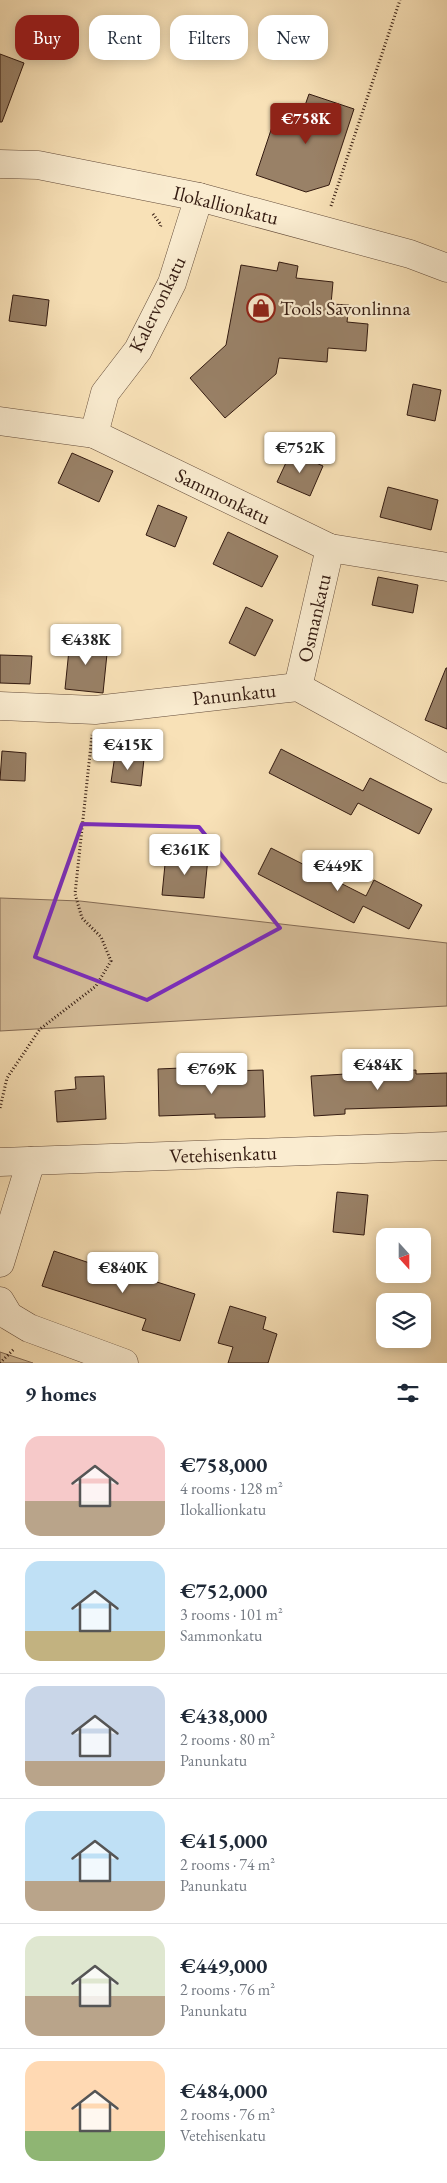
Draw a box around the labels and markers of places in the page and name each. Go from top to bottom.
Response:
pin: €758K [271,102,341,145]
shop icon: Tools Savonlinna [246,293,276,323]
place label: Tools Savonlinna [280,295,410,321]
pin: €752K [265,432,335,474]
pin: €438K [51,624,121,666]
pin: €415K [93,728,163,771]
pin: €361K [150,834,220,876]
pin: €449K [303,850,373,892]
pin: €484K [343,1048,413,1091]
pin: €769K [177,1052,247,1095]
pin: €840K [88,1252,158,1294]

